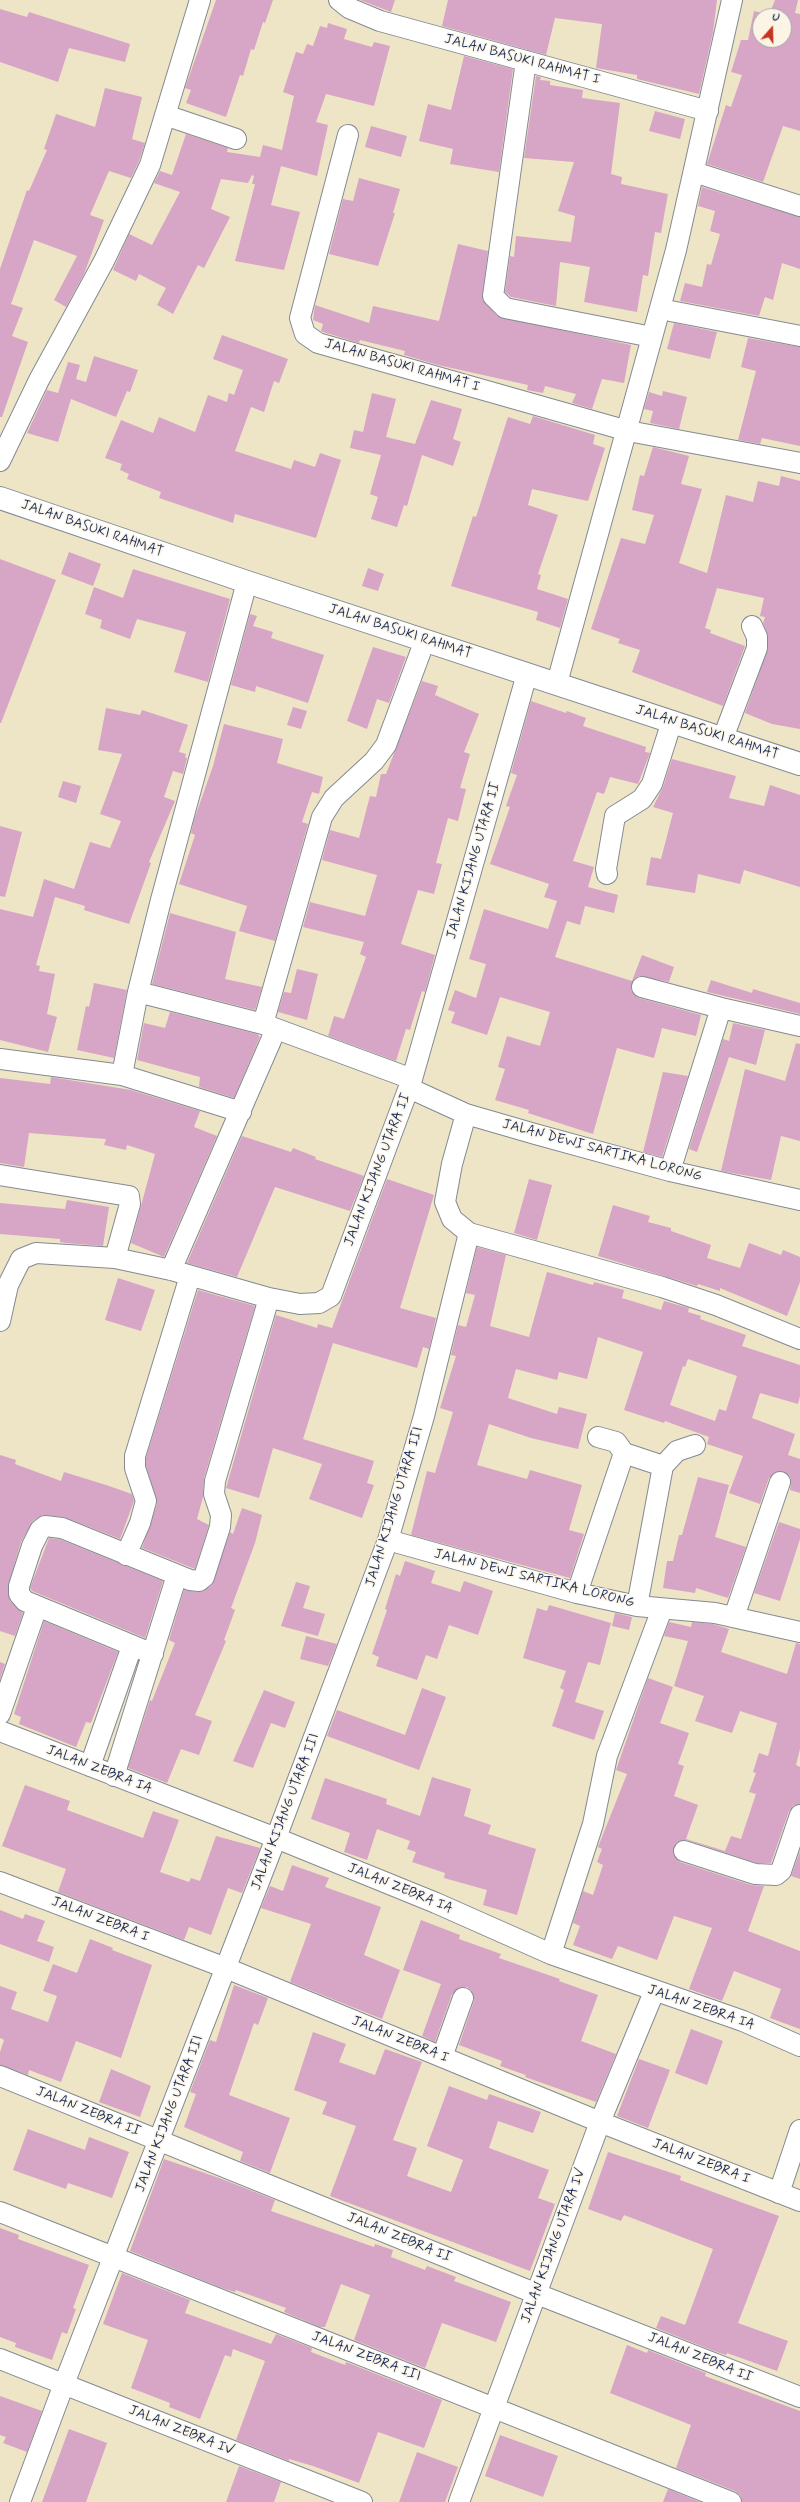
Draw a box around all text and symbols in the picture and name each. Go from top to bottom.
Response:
north arrow [752,8,792,48]
text: U [770,10,782,25]
street label: JALAN BASUKI RAHMAT I [442,31,602,89]
street label: JALAN BASUKI RAHMAT I [323,336,481,396]
street label: JALAN BASUKI RAHMAT [19,497,165,561]
street label: JALAN BASUKI RAHMAT [326,601,474,663]
street label: JALAN BASUKI RAHMAT [633,702,781,764]
street label: JALAN KIJANG UTARA II [444,781,504,941]
street label: JALAN KIJANG UTARA II [341,1091,415,1249]
street label: JALAN DEWI SARTIKA LORONG [500,1116,704,1186]
street label: JALAN KIJANG UTARA III [363,1425,427,1589]
street label: JALAN DEWI SARTIKA LORONG [432,1546,636,1612]
street label: JALAN KIJANG UTARA III [248,1731,324,1893]
street label: JALAN ZEBRA IA [44,1742,154,1798]
street label: JALAN ZEBRA IA [345,1860,455,1918]
street label: JALAN ZEBRA I [49,1894,151,1946]
street label: JALAN ZEBRA IA [645,1982,757,2034]
street label: JALAN ZEBRA I [349,2013,451,2067]
street label: JALAN KIJANG UTARA III [132,2033,208,2195]
street label: JALAN ZEBRA II [33,2083,143,2141]
street label: JALAN ZEBRA I [650,2136,752,2188]
street label: JALAN KIJANG UTARA IV [518,2166,590,2326]
street label: JALAN ZEBRA II [344,2209,454,2267]
street label: JALAN ZEBRA III [309,2328,423,2386]
street label: JALAN ZEBRA II [645,2329,755,2387]
street label: JALAN ZEBRA IV [126,2402,236,2460]

